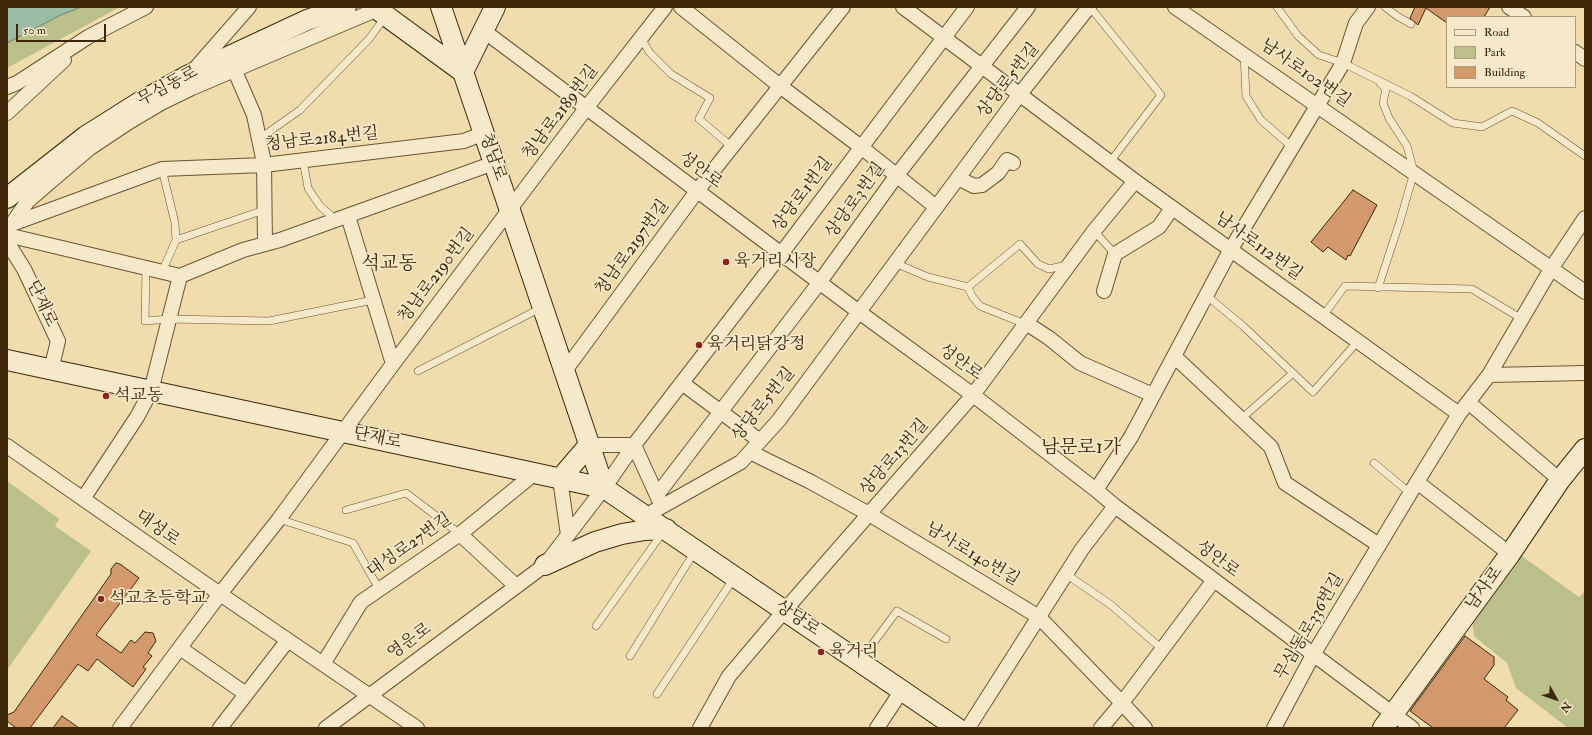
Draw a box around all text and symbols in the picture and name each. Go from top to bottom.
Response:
scale bar [18,16,108,42]
legend [1446,16,1576,88]
text: 50 m [23,23,46,38]
text: Road [1484,25,1509,40]
street label: 남사로102번길 [1256,35,1354,113]
street label: 상당로5번길 [973,39,1045,123]
text: Park [1484,45,1506,60]
street label: 청남로2189번길 [519,62,603,164]
street label: 무심동로 [134,63,202,111]
text: Building [1484,65,1525,80]
street label: 청남로2184번길 [264,124,380,156]
street label: 청남로 [474,130,510,184]
street label: 성안로 [674,148,726,194]
street label: 상당로1번길 [768,154,838,236]
street label: 상당로3번길 [822,159,890,243]
street label: 청남로2197번길 [591,196,675,300]
street label: 남사로112번길 [1210,209,1306,285]
street label: 청남로2190번길 [395,224,479,328]
place label: 육거리시장 [734,252,816,272]
district label: 석교동 [361,254,417,276]
marker: 육거리시장 [721,257,731,267]
street label: 단재로 [21,277,61,331]
place label: 육거리닭강정 [707,335,806,355]
marker: 육거리닭강정 [694,340,704,350]
street label: 성안로 [934,340,986,386]
street label: 상당로5번길 [728,364,800,446]
place label: 석교동 [114,386,163,406]
marker: 석교동 [101,391,111,401]
street label: 상당로13번길 [856,416,934,500]
street label: 단재로 [351,424,403,454]
district label: 남문로1가 [1041,438,1121,460]
street label: 대성로 [131,507,183,551]
street label: 대성로27번길 [364,509,456,583]
street label: 남사로140번길 [921,519,1023,591]
street label: 성안로 [1191,537,1243,583]
street label: 남사로 [1462,563,1508,615]
street label: 무심동로336번길 [1271,570,1349,684]
place label: 석교초등학교 [109,589,208,609]
marker: 석교초등학교 [96,594,106,604]
street label: 상당로 [771,597,823,641]
street label: 영운로 [384,619,436,665]
place label: 육거리 [829,642,878,662]
marker: 육거리 [816,647,826,657]
north arrow [1536,679,1576,719]
text: N [1557,699,1574,715]

